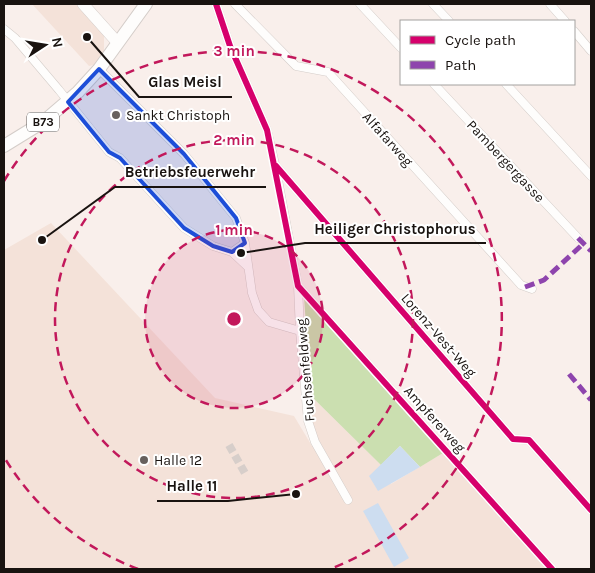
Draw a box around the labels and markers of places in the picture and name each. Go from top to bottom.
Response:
callout: Glas Meisl [139,67,232,97]
place label: Sankt Christoph [126,107,230,124]
marker: Sankt Christoph [110,109,122,121]
callout: Betriebsfeuerwehr [115,157,266,187]
callout: Heiliger Christophorus [305,213,486,243]
centre of rings [225,310,243,328]
place label: Halle 12 [154,452,202,469]
marker: Halle 12 [138,454,150,466]
callout: Halle 11 [157,471,228,501]

